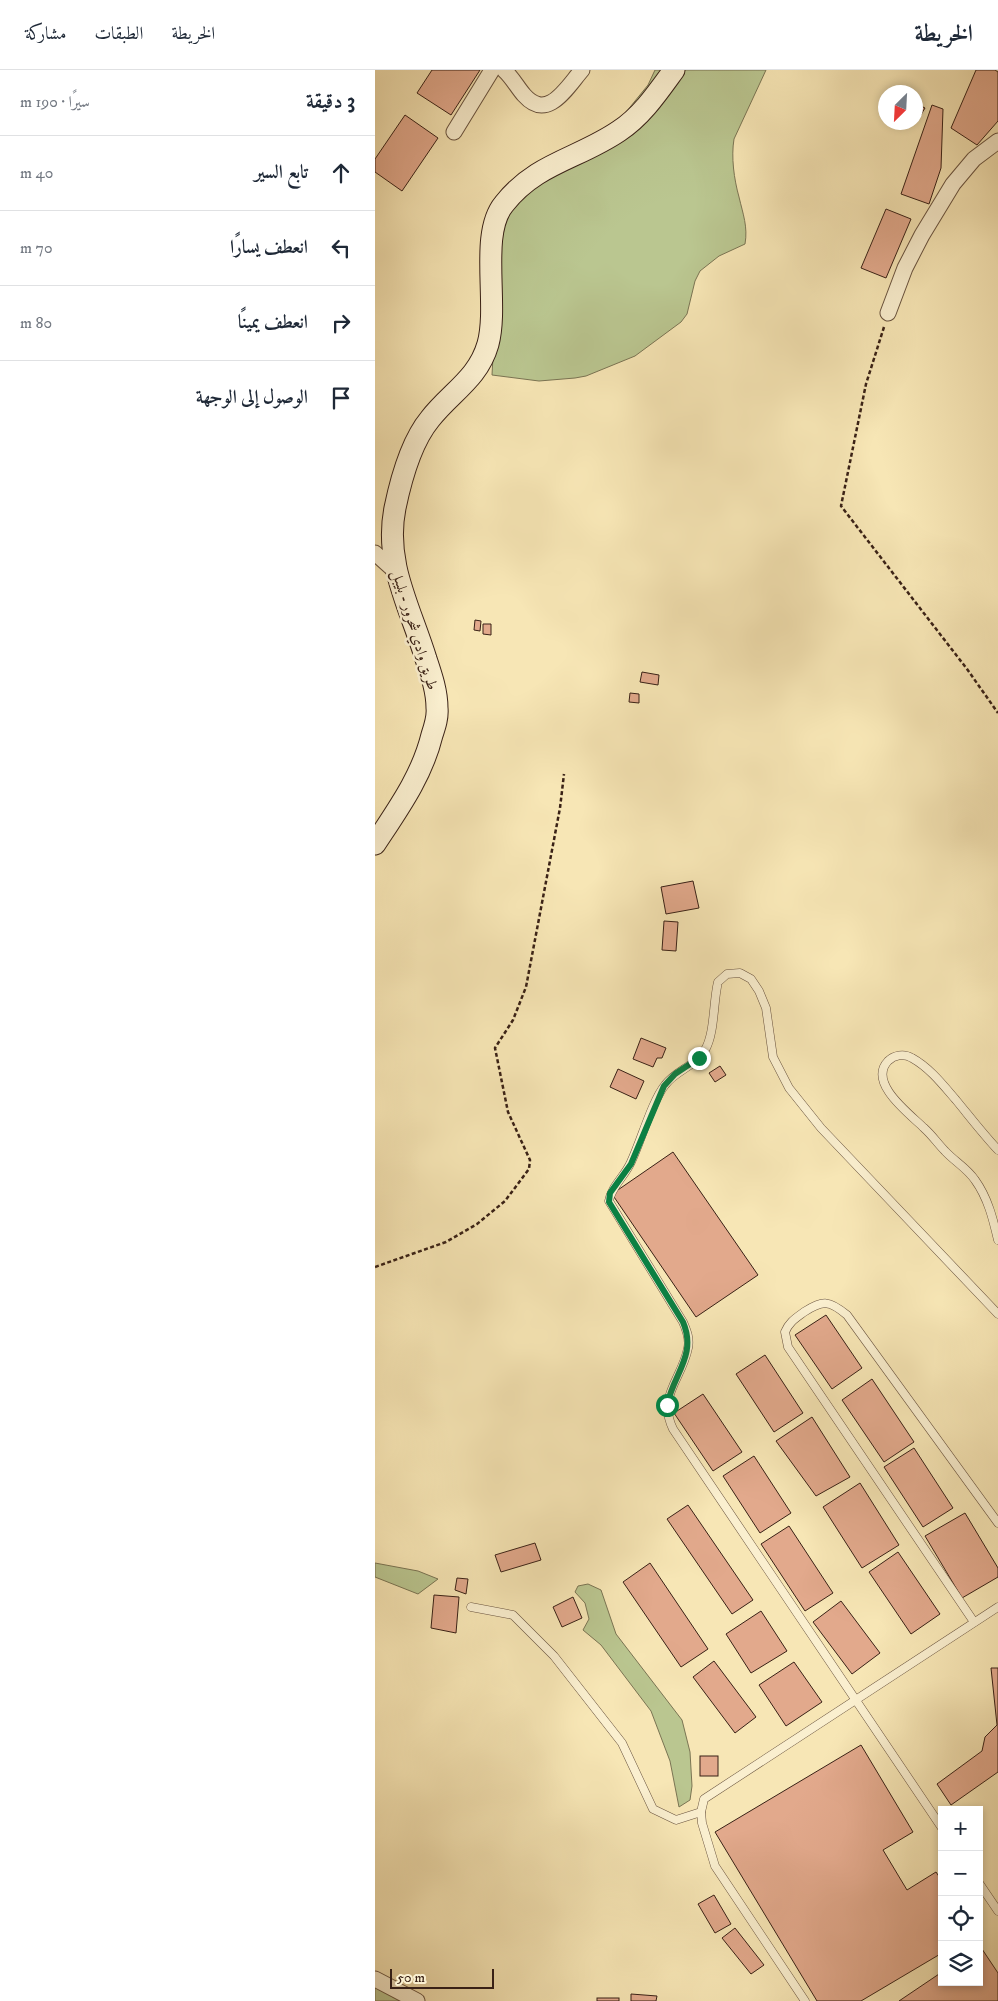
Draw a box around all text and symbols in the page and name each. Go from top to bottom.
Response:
text: الخريطة [915,19,973,49]
text: مشاركة [25,23,66,45]
text: الطبقات [94,23,143,45]
text: الخريطة [171,23,215,45]
north arrow [878,85,923,130]
text: 3 دقيقة [306,89,355,115]
text: سيرًا · 190 m [20,92,90,112]
icon: ahead [327,159,355,187]
text: تابع السير [254,161,308,184]
text: 40 m [20,163,53,183]
icon: left [327,234,355,262]
text: انعطف يسارًا [230,236,308,259]
text: 70 m [20,238,53,258]
icon: right [327,309,355,337]
text: انعطف يمينًا [238,311,308,334]
text: 80 m [20,313,52,333]
icon: arrive [327,384,355,412]
text: الوصول إلى الوجهة [196,386,308,409]
street label: طريق وادي شحرور - بليبل [385,568,442,693]
route end [688,1047,711,1070]
route start [656,1394,679,1417]
map controls [938,1806,983,1986]
button: + [938,1806,983,1851]
button: − [938,1851,983,1896]
button: locate [938,1896,983,1941]
button: layers [938,1941,983,1986]
scale bar [390,1966,494,1989]
text: 50 m [397,1969,425,1987]

